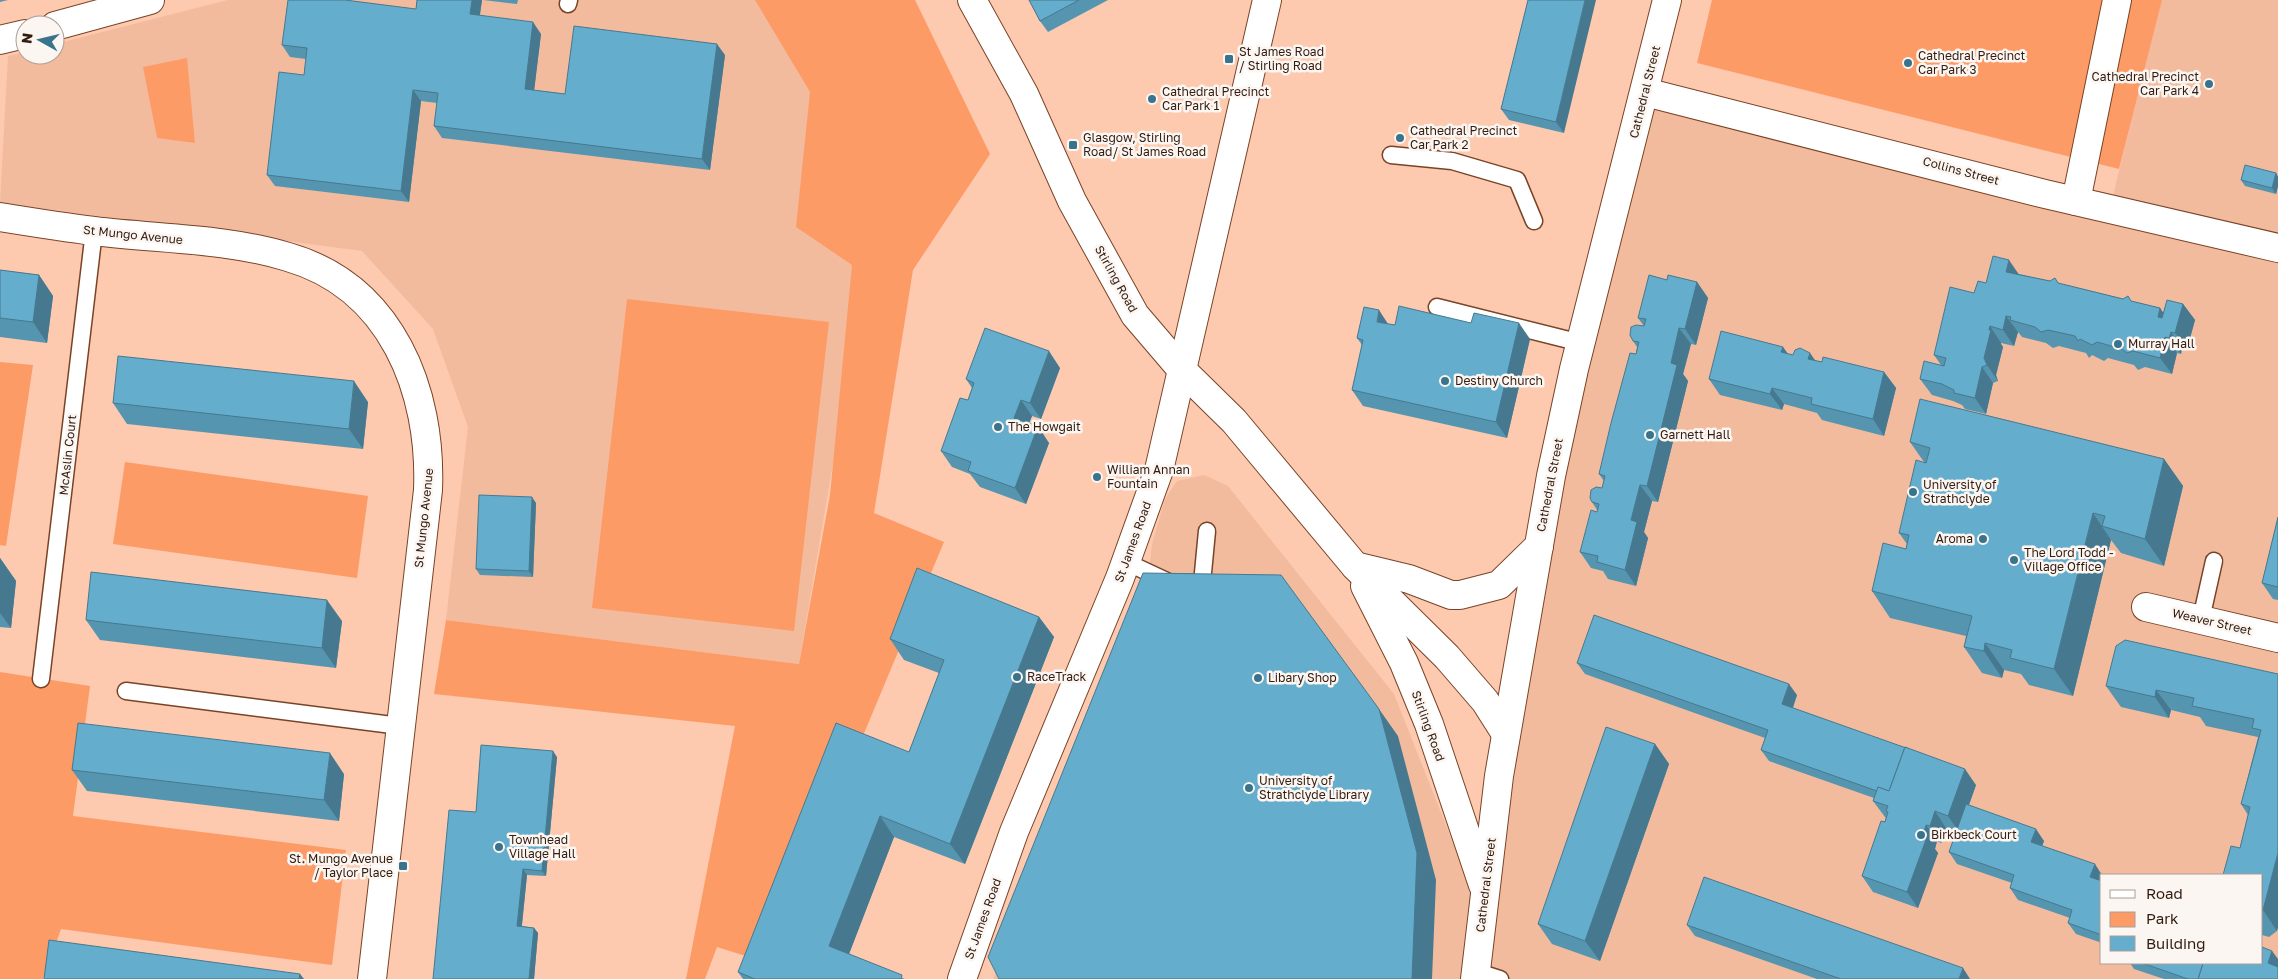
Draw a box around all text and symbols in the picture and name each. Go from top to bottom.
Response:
north arrow [15,15,65,65]
text: N [17,32,36,45]
place label: St James Road / Stirling Road [1239,44,1324,73]
street label: Cathedral Street [1626,44,1663,140]
place label: Cathedral Precinct Car Park 3 [1918,48,2026,77]
marker: St James Road / Stirling Road [1223,53,1235,65]
marker: Cathedral Precinct Car Park 3 [1902,57,1914,69]
place label: Cathedral Precinct Car Park 4 [2092,69,2199,98]
marker: Cathedral Precinct Car Park 4 [2203,78,2215,90]
place label: Cathedral Precinct Car Park 1 [1162,84,1270,113]
marker: Cathedral Precinct Car Park 1 [1146,93,1158,105]
place label: Cathedral Precinct Car Park 2 [1410,123,1518,152]
place label: Glasgow, Stirling Road/ St James Road [1083,130,1206,159]
marker: Cathedral Precinct Car Park 2 [1394,132,1406,144]
marker: Glasgow, Stirling Road/ St James Road [1067,139,1079,151]
street label: Collins Street [1921,153,2001,188]
street label: St Mungo Avenue [82,222,184,247]
street label: Stirling Road [1092,243,1141,315]
place label: Murray Hall [2128,336,2195,351]
marker: Murray Hall [2112,338,2124,350]
place label: Destiny Church [1455,373,1543,388]
marker: Destiny Church [1439,375,1451,387]
street label: McAslin Court [56,414,79,496]
place label: The Howgait [1008,419,1081,434]
marker: The Howgait [992,421,1004,433]
place label: Garnett Hall [1660,427,1730,442]
marker: Garnett Hall [1644,429,1656,441]
street label: Cathedral Street [1533,437,1566,533]
place label: William Annan Fountain [1107,462,1190,491]
street label: St Mungo Avenue [411,467,436,569]
marker: William Annan Fountain [1091,471,1103,483]
place label: University of Strathclyde [1923,477,1997,506]
marker: University of Strathclyde [1907,486,1919,498]
street label: St James Road [1111,499,1154,584]
place label: Aroma [1936,531,1973,546]
marker: Aroma [1977,533,1989,545]
place label: The Lord Todd - Village Office [2024,545,2114,574]
marker: The Lord Todd - Village Office [2008,554,2020,566]
street label: Weaver Street [2171,605,2254,638]
place label: RaceTrack [1027,669,1087,684]
place label: Libary Shop [1268,670,1337,685]
marker: RaceTrack [1011,671,1023,683]
marker: Libary Shop [1252,672,1264,684]
street label: Stirling Road [1409,688,1448,763]
place label: University of Strathclyde Library [1259,773,1369,802]
marker: University of Strathclyde Library [1243,782,1255,794]
place label: Birkbeck Court [1931,827,2017,842]
marker: Birkbeck Court [1915,829,1927,841]
place label: Townhead Village Hall [509,832,576,861]
street label: Cathedral Street [1472,837,1499,933]
marker: Townhead Village Hall [493,841,505,853]
place label: St. Mungo Avenue / Taylor Place [289,851,393,880]
marker: St. Mungo Avenue / Taylor Place [397,860,409,872]
legend [2100,874,2263,964]
street label: St James Road [961,876,1004,961]
text: Road [2146,884,2183,902]
text: Park [2146,909,2179,927]
text: Building [2146,934,2206,952]

